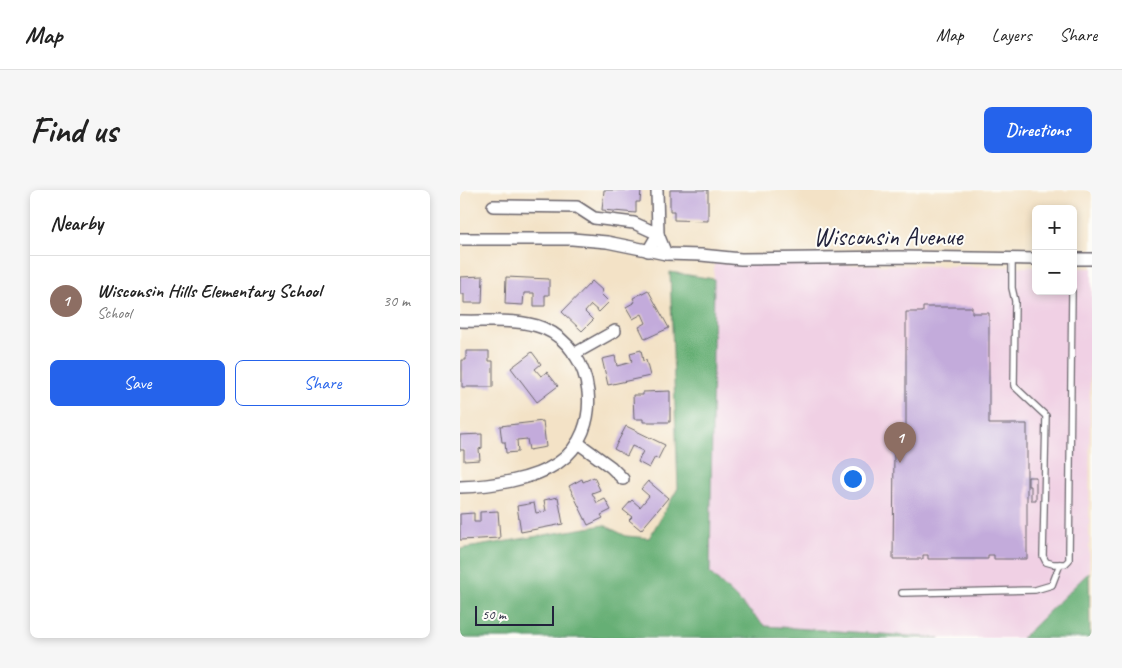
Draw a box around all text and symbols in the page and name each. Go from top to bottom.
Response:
text: Map [25,20,62,50]
text: Map [936,24,964,46]
text: Layers [992,24,1031,46]
text: Share [1059,24,1097,46]
button: Directions [984,107,1092,153]
text: Find us [30,108,117,153]
map controls [1032,205,1077,295]
button: + [1032,205,1077,250]
text: Nearby [50,210,103,236]
street label: Wisconsin Avenue [814,221,964,253]
button: − [1032,250,1077,295]
text: Wisconsin Hills Elementary School [97,279,321,303]
text: 1 [62,291,70,311]
text: 30 m [383,291,410,311]
text: School [97,303,131,323]
button: Save [50,360,225,406]
button: Share [235,360,410,406]
pin: 1 [884,422,916,463]
your location [840,466,866,492]
scale bar [475,603,554,626]
text: 50 m [482,606,506,623]

